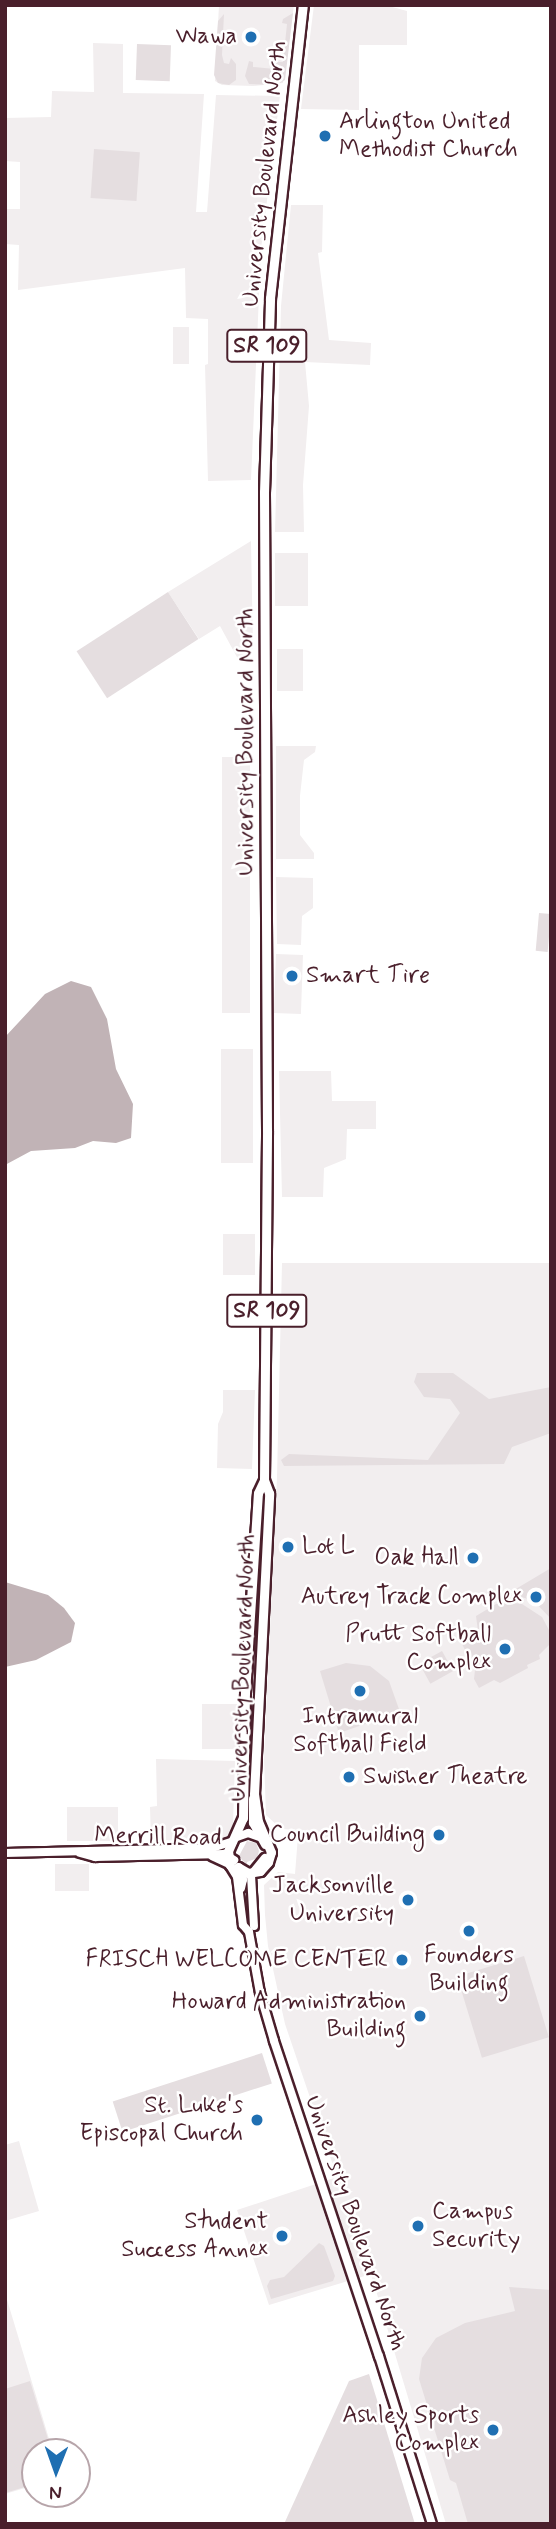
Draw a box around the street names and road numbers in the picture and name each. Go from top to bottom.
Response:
street label: University Boulevard North [237,39,293,309]
road number: SR 109 [225,326,309,366]
street label: University Boulevard North [232,608,260,876]
road number: SR 109 [225,1292,309,1330]
street label: University Boulevard North [224,1533,262,1803]
street label: Merrill Road [95,1822,221,1852]
street label: University Boulevard North [298,2092,412,2354]

